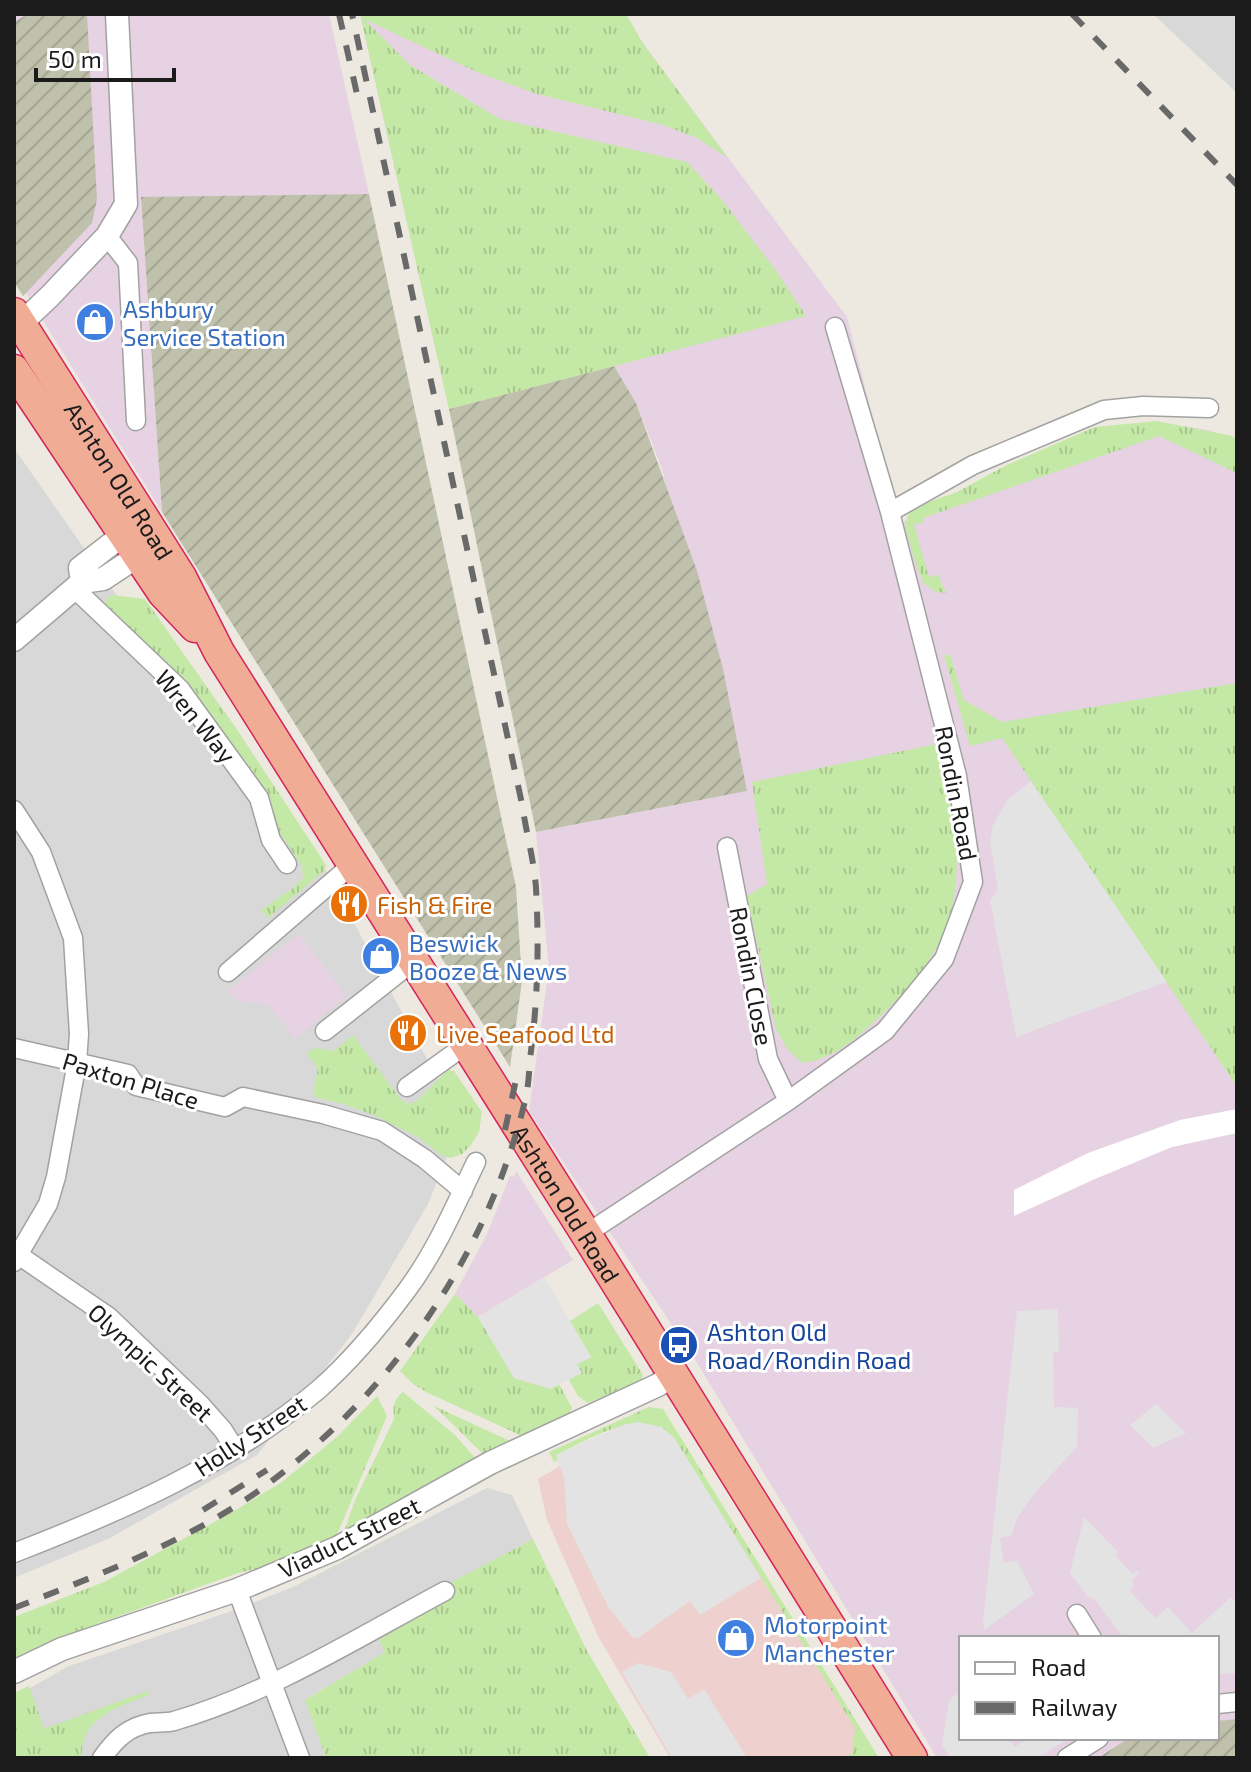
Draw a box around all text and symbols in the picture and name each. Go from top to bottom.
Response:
scale bar [36,32,174,82]
text: 50 m [48,44,102,73]
place label: Ashbury Service Station [123,294,286,351]
shop icon: Ashbury Service Station [74,301,116,343]
street label: Ashton Old Road [59,396,180,564]
street label: Wren Way [149,663,243,769]
street label: Rondin Road [930,723,984,863]
restaurant icon: Fish & Fire [328,883,370,925]
place label: Fish & Fire [377,890,492,919]
street label: Rondin Close [724,904,780,1048]
place label: Beswick Booze & News [409,928,567,985]
shop icon: Beswick Booze & News [360,935,402,977]
restaurant icon: Live Seafood Ltd [387,1012,429,1054]
place label: Live Seafood Ltd [436,1019,615,1048]
street label: Paxton Place [59,1046,203,1114]
street label: Ashton Old Road [506,1119,627,1287]
street label: Olympic Street [83,1297,219,1427]
place label: Ashton Old Road/Rondin Road [707,1317,911,1374]
bus stop icon: Ashton Old Road/Rondin Road [658,1324,700,1366]
street label: Holly Street [189,1388,311,1482]
street label: Viaduct Street [273,1490,425,1584]
place label: Motorpoint Manchester [764,1610,895,1667]
shop icon: Motorpoint Manchester [715,1617,757,1659]
legend [959,1636,1219,1740]
text: Road [1031,1652,1086,1681]
text: Railway [1031,1692,1118,1721]

